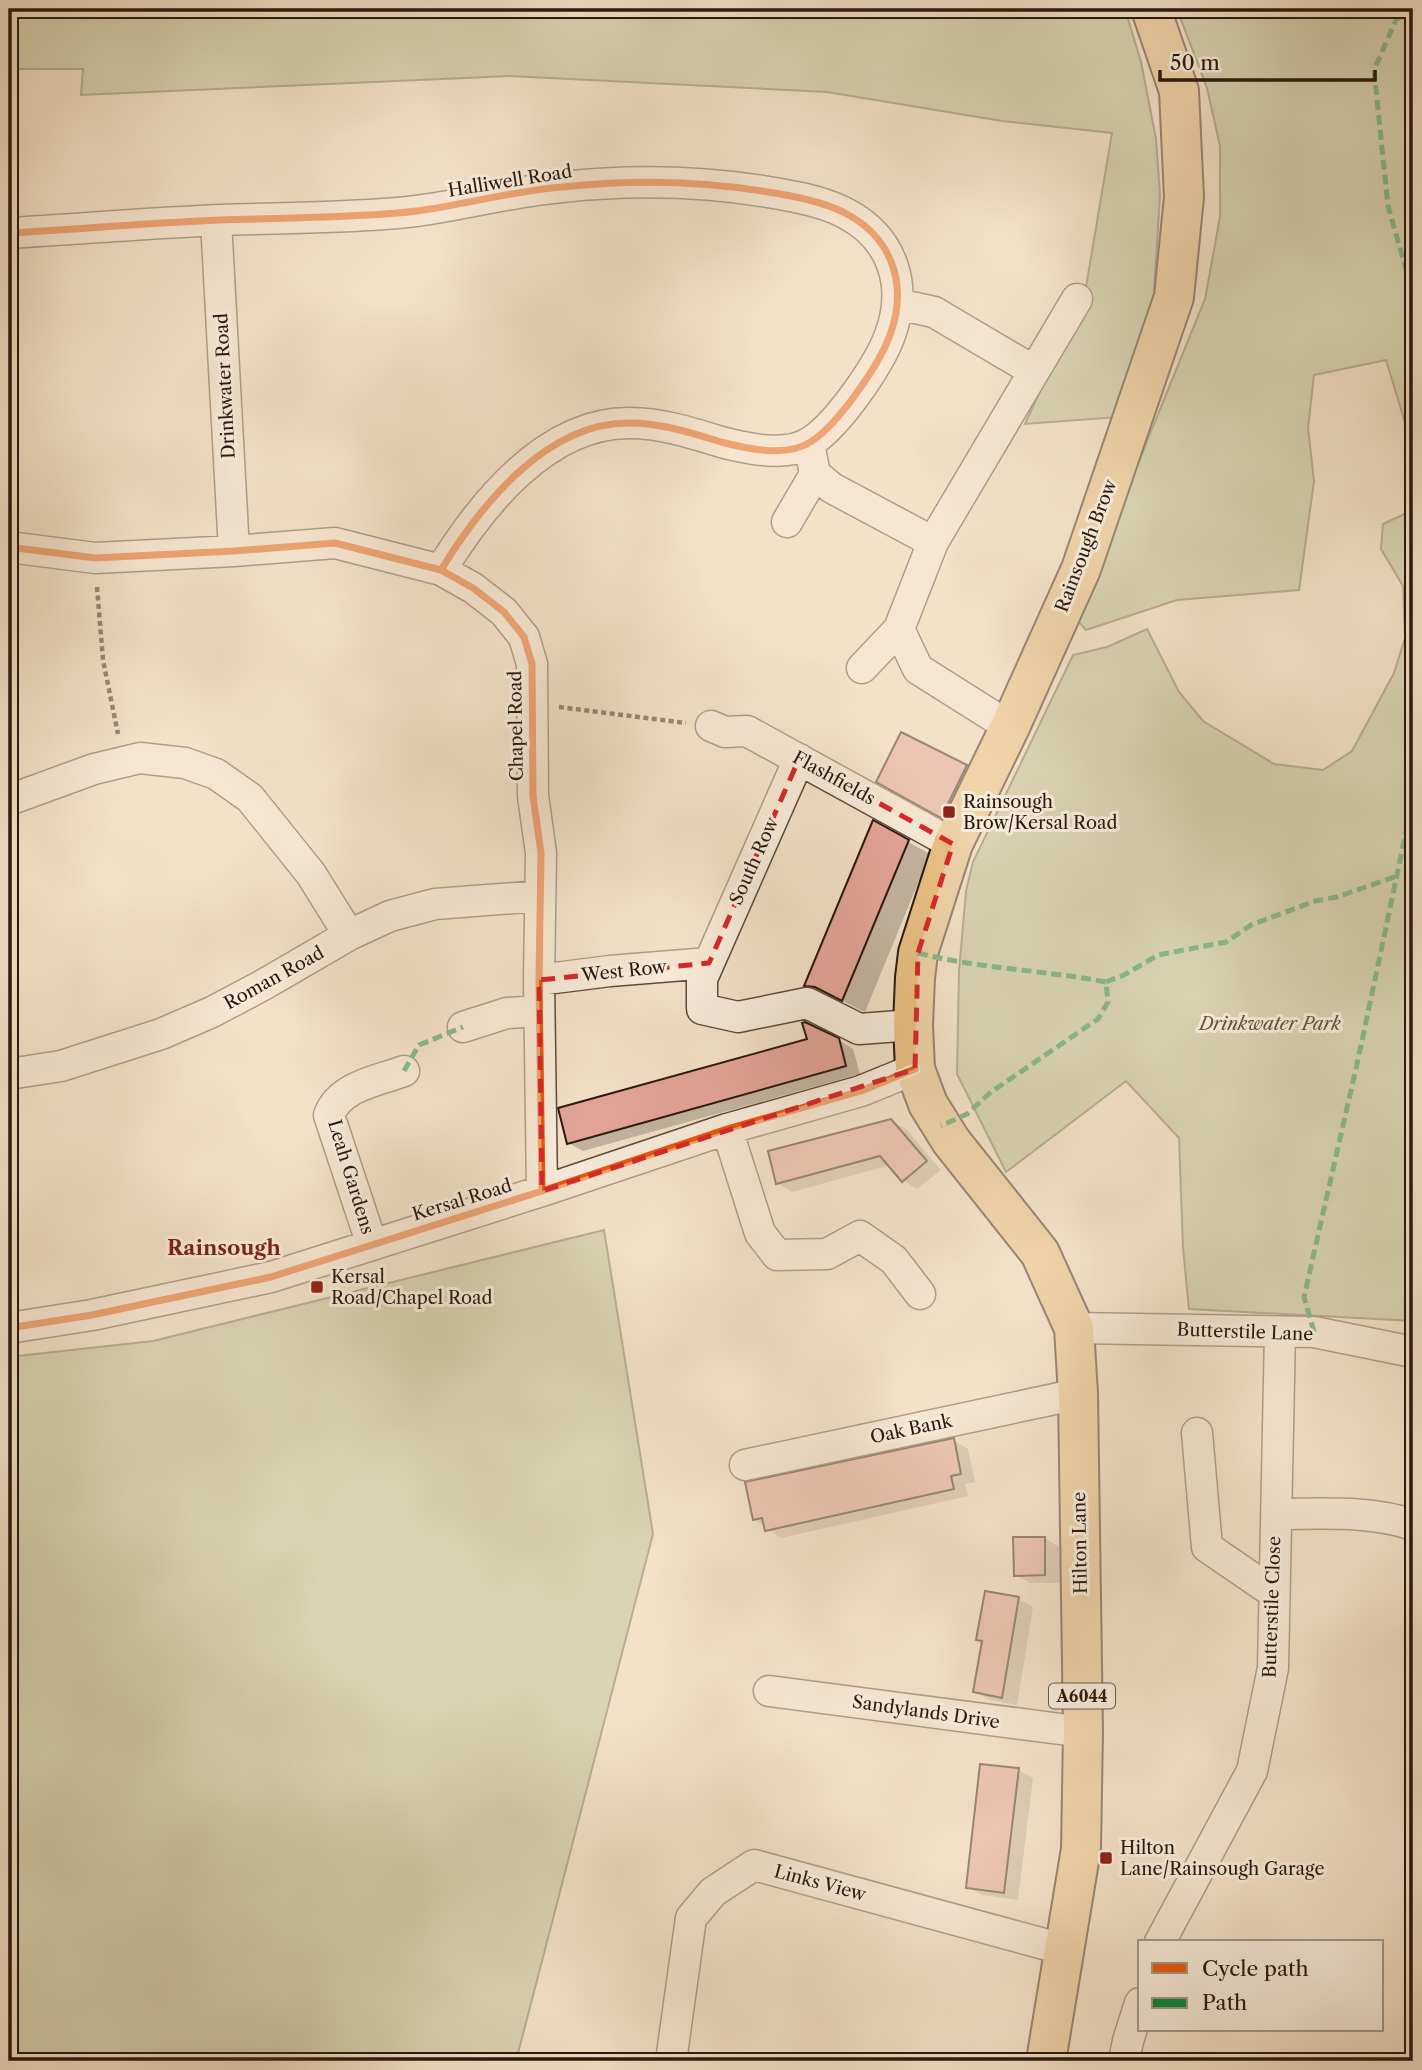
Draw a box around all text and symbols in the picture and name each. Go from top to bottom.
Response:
scale bar [1160,38,1375,82]
text: 50 m [1170,50,1220,75]
street label: Halliwell Road [446,160,574,202]
street label: Drinkwater Road [210,313,240,459]
street label: Rainsough Brow [1051,476,1122,615]
street label: Chapel Road [504,671,528,781]
street label: Flashfields [789,746,879,810]
place label: Rainsough Brow/Kersal Road [963,791,1118,834]
marker: Rainsough Brow/Kersal Road [941,804,957,820]
street label: South Row [725,813,784,908]
street label: Roman Road [220,941,328,1015]
street label: West Row [579,955,669,987]
park label: Drinkwater Park [1197,1013,1341,1035]
street label: Leah Gardens [323,1117,379,1237]
street label: Kersal Road [409,1174,515,1226]
district label: Rainsough [167,1235,281,1260]
place label: Kersal Road/Chapel Road [331,1266,493,1309]
marker: Kersal Road/Chapel Road [309,1279,325,1295]
street label: Butterstile Lane [1176,1319,1314,1345]
street label: Oak Bank [868,1409,955,1448]
street label: Hilton Lane [1068,1492,1092,1594]
street label: Butterstile Close [1259,1536,1285,1678]
road number: A6044 [1049,1684,1115,1708]
street label: Sandylands Drive [851,1691,1001,1733]
place label: Hilton Lane/Rainsough Garage [1120,1837,1325,1880]
marker: Hilton Lane/Rainsough Garage [1098,1850,1114,1866]
street label: Links View [772,1860,869,1906]
legend [1138,1940,1384,2032]
text: Cycle path [1202,1956,1309,1981]
text: Path [1202,1990,1247,2015]

